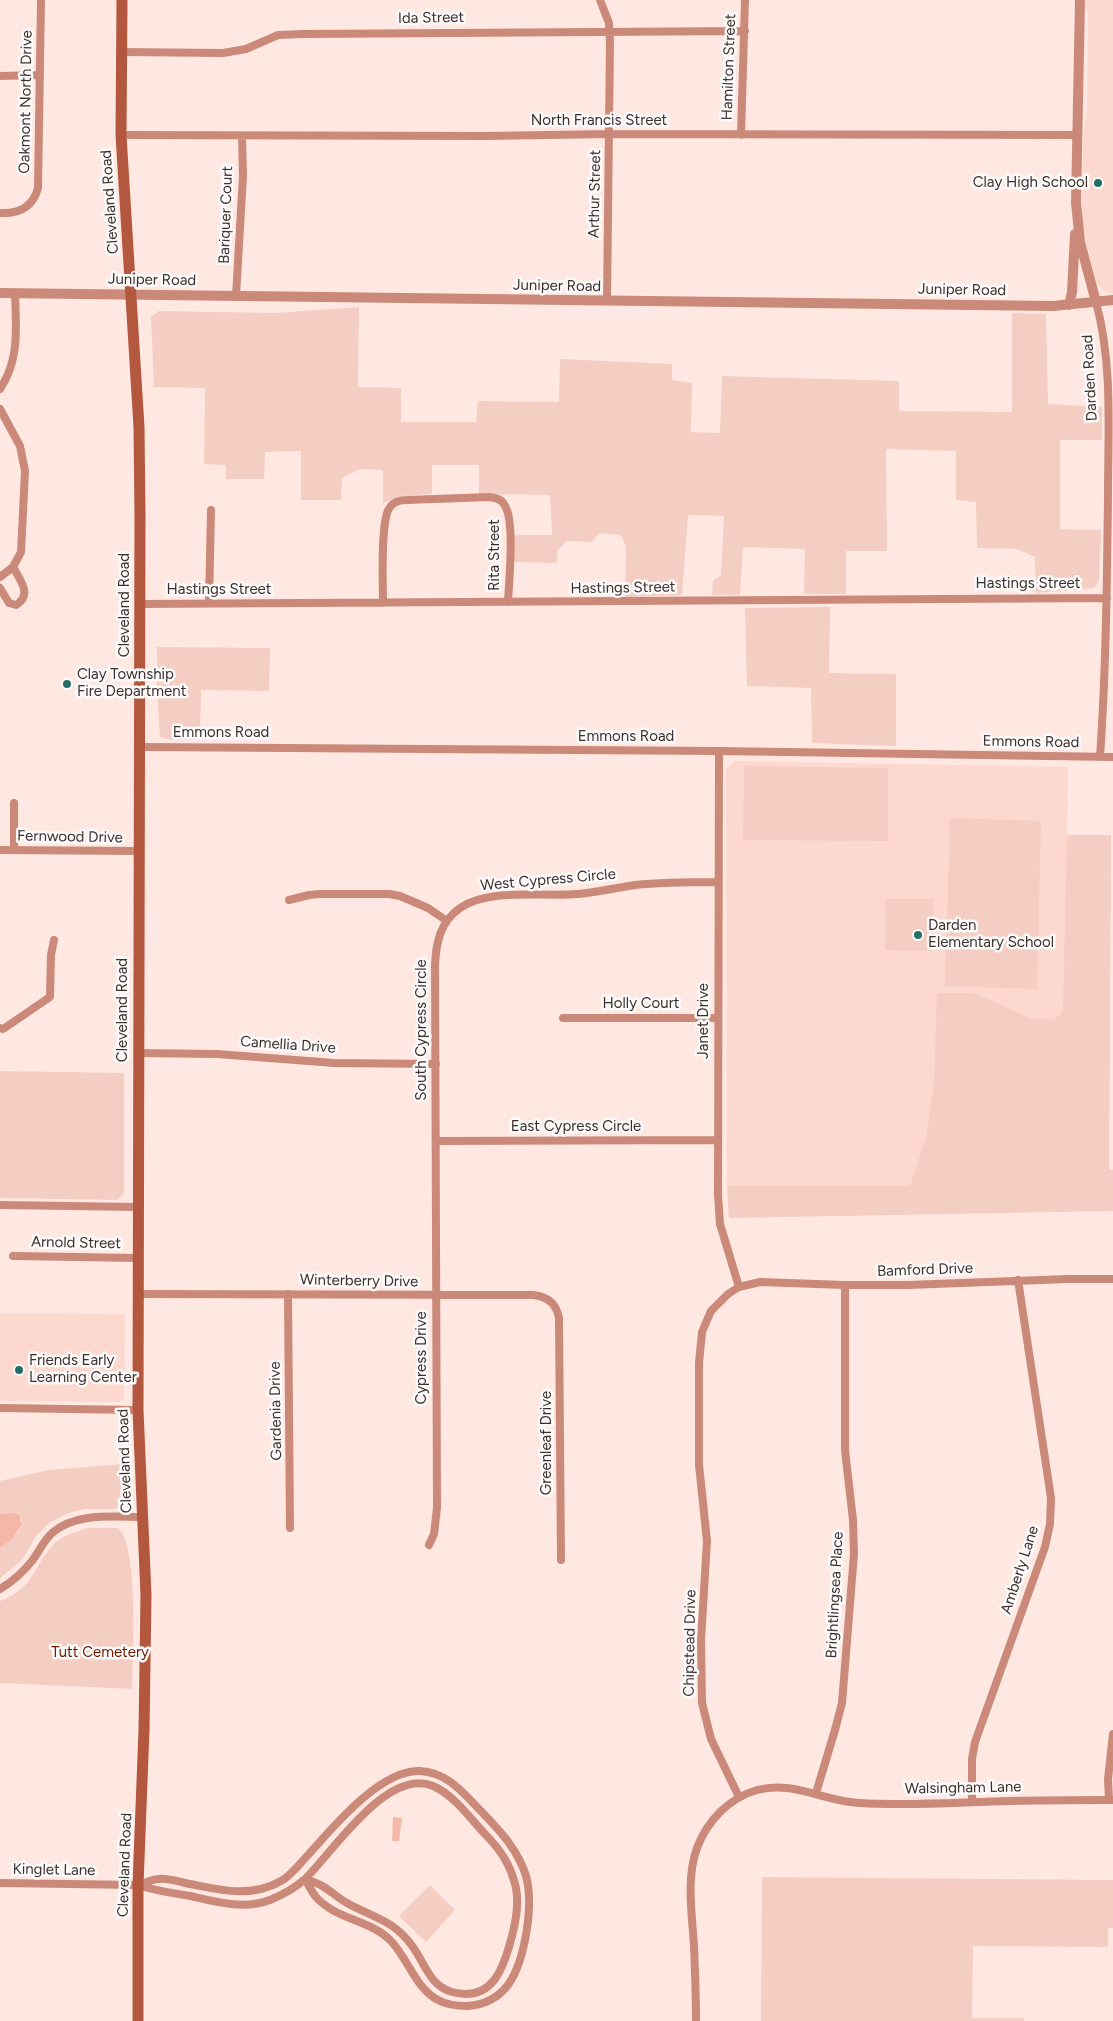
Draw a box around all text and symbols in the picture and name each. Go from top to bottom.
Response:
street label: Ida Street [398,8,464,28]
street label: Hamilton Street [718,13,740,121]
street label: Oakmont North Drive [16,30,36,174]
street label: North Francis Street [531,112,667,130]
street label: Cleveland Road [97,149,123,255]
street label: Arthur Street [585,150,605,238]
street label: Bariquer Court [215,166,237,264]
place label: Clay High School [973,174,1088,192]
marker: Clay High School [1092,177,1104,189]
street label: Juniper Road [108,270,196,290]
street label: Juniper Road [513,276,601,296]
street label: Juniper Road [918,280,1006,300]
street label: Darden Road [1079,334,1101,422]
street label: Rita Street [486,519,504,591]
street label: Cleveland Road [116,553,134,657]
street label: Hastings Street [976,575,1080,593]
street label: Hastings Street [570,578,676,598]
street label: Hastings Street [167,581,271,599]
place label: Clay Township Fire Department [77,666,186,701]
marker: Clay Township Fire Department [61,678,73,690]
street label: Emmons Road [173,724,269,742]
street label: Emmons Road [578,728,674,746]
street label: Emmons Road [982,732,1080,752]
street label: Fernwood Drive [17,827,123,847]
street label: West Cypress Circle [480,865,616,895]
place label: Darden Elementary School [928,917,1054,952]
marker: Darden Elementary School [912,929,924,941]
street label: Cleveland Road [114,958,132,1062]
street label: South Cypress Circle [413,959,431,1101]
street label: Janet Drive [695,983,713,1059]
street label: Holly Court [603,995,679,1013]
street label: Camellia Drive [240,1033,336,1057]
street label: East Cypress Circle [511,1118,641,1136]
street label: Arnold Street [31,1233,121,1253]
street label: Bamford Drive [877,1259,973,1281]
street label: Winterberry Drive [300,1271,418,1291]
street label: Cypress Drive [413,1311,431,1405]
place label: Friends Early Learning Center [29,1352,137,1387]
street label: Gardenia Drive [266,1361,286,1461]
marker: Friends Early Learning Center [13,1364,25,1376]
street label: Greenleaf Drive [538,1391,556,1495]
street label: Cleveland Road [114,1409,136,1513]
street label: Amberly Lane [997,1524,1043,1616]
street label: Brightlingsea Place [823,1531,847,1659]
street label: Chipstead Drive [680,1589,700,1697]
park label: Tutt Cemetery [51,1644,149,1662]
street label: Walsingham Lane [904,1778,1022,1798]
street label: Cleveland Road [114,1813,136,1917]
street label: Kinglet Lane [13,1860,95,1880]

